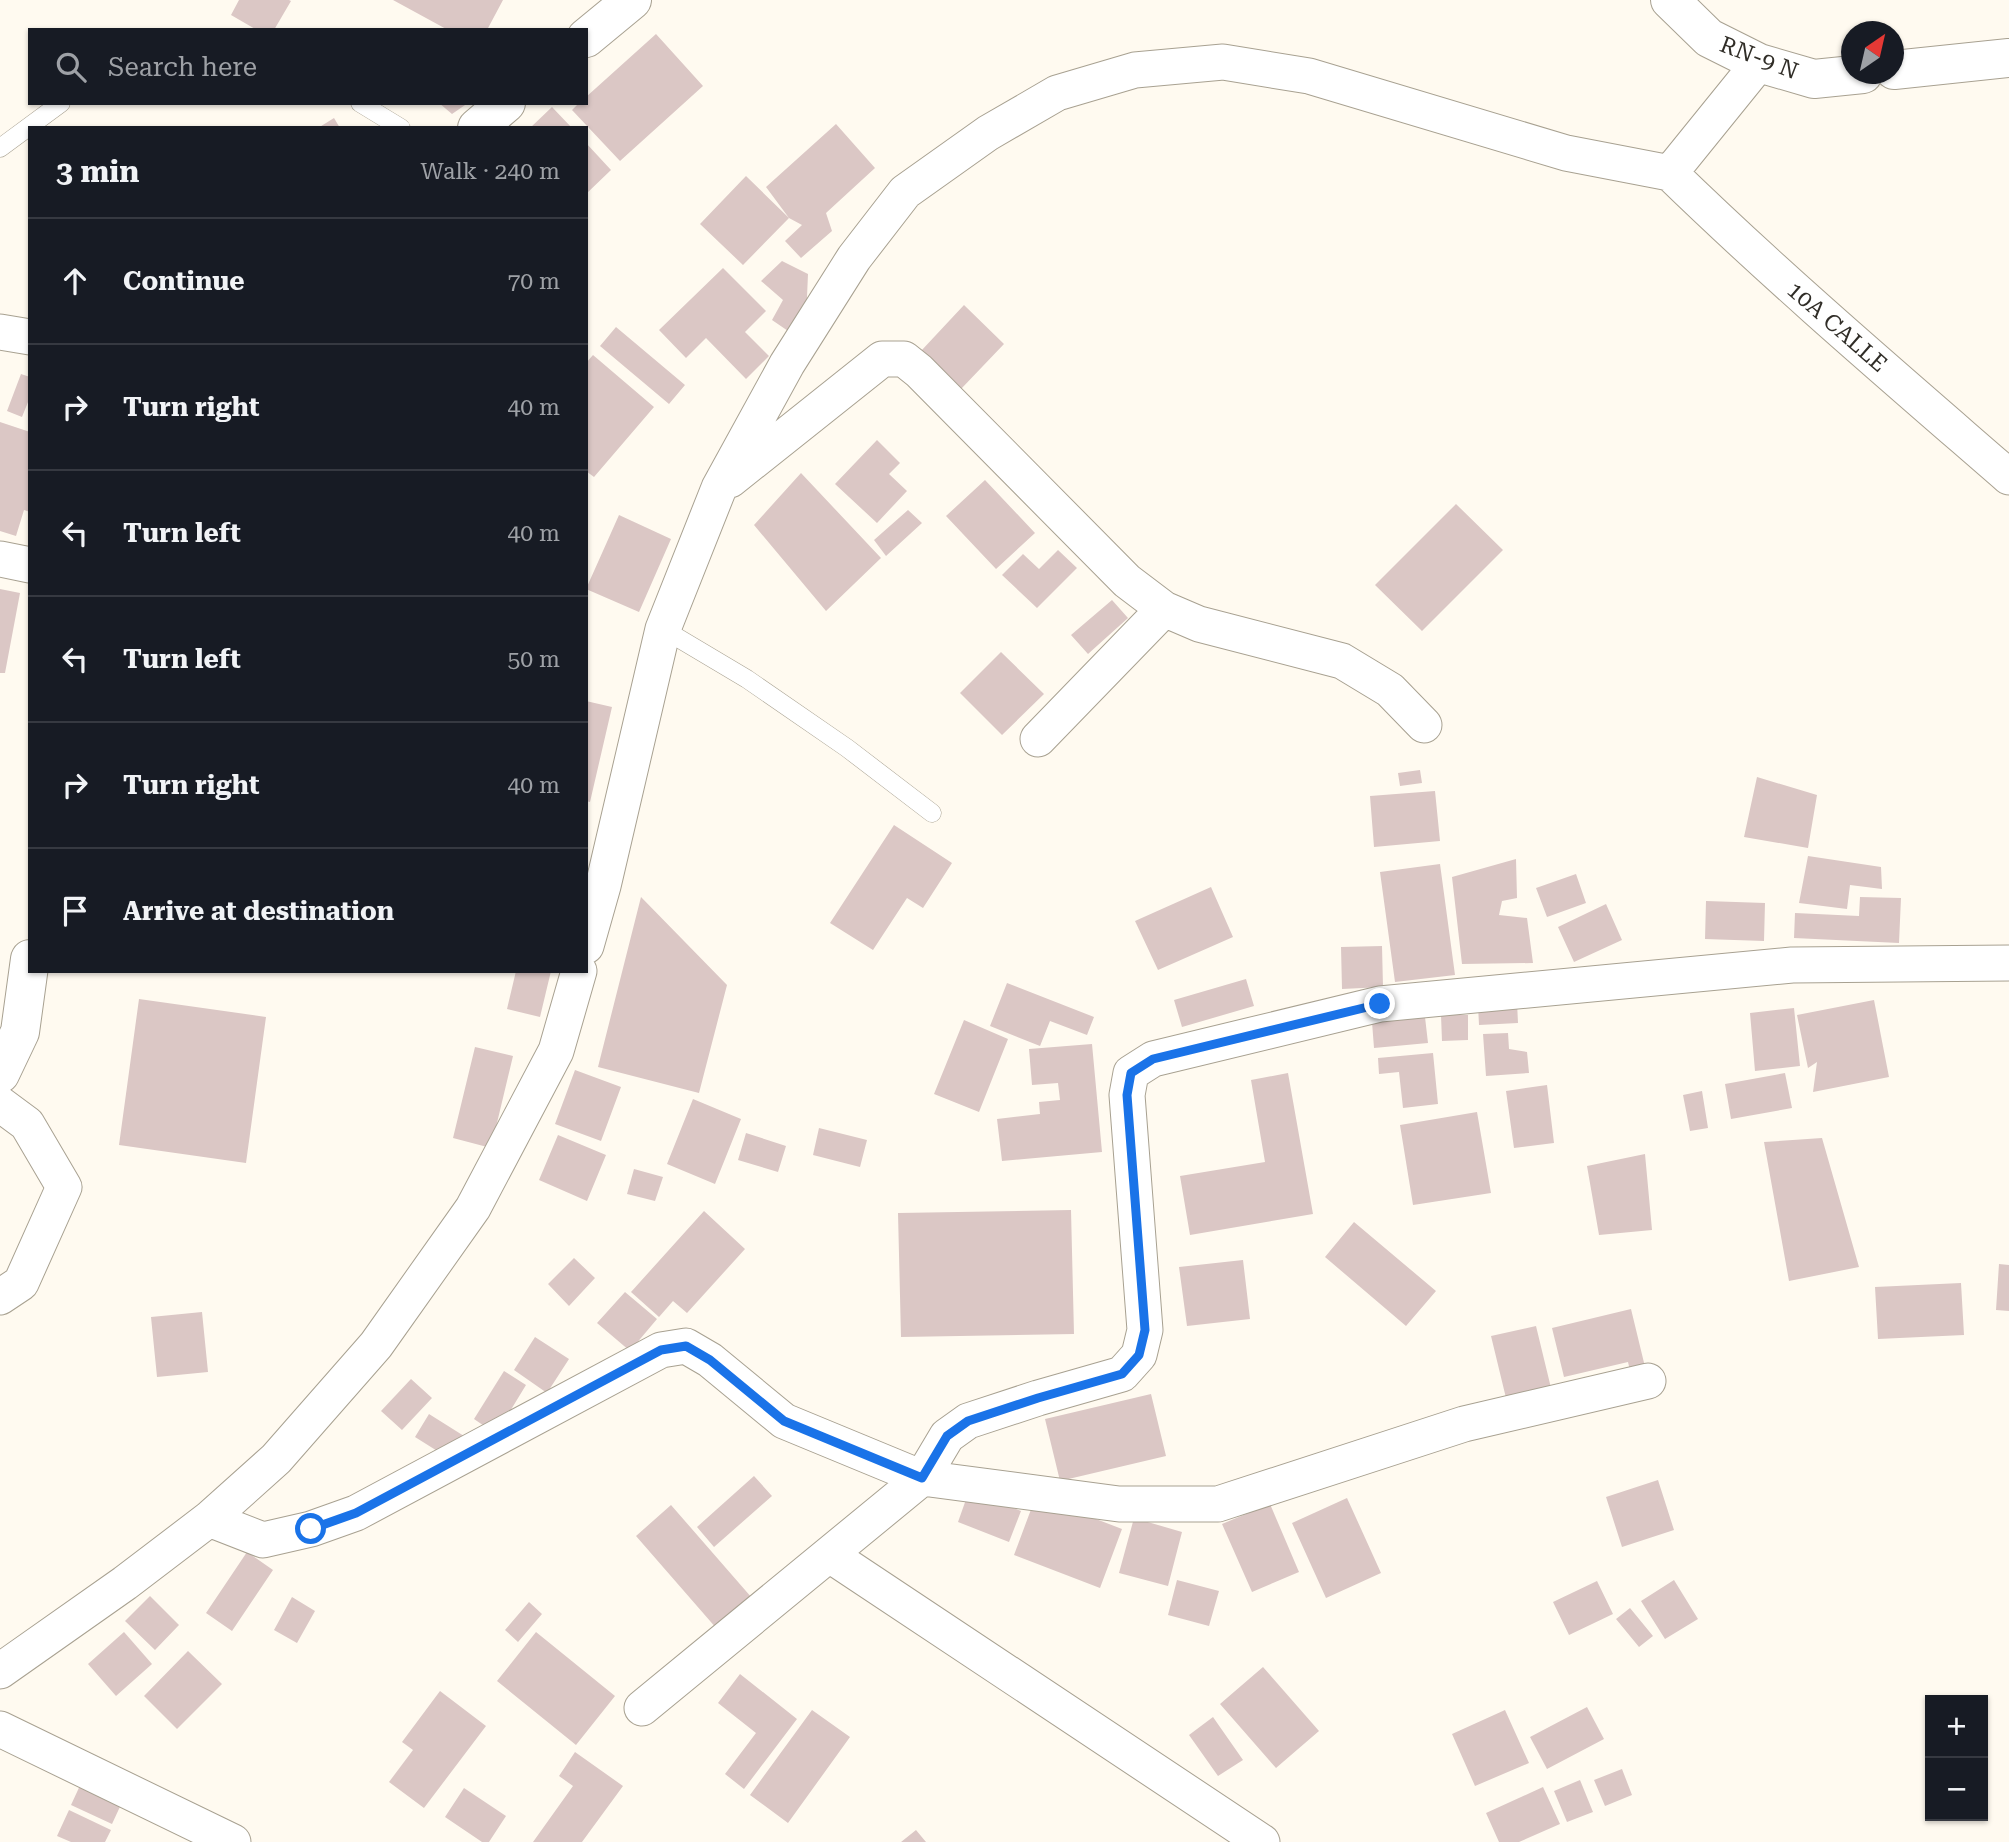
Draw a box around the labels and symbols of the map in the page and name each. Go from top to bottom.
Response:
north arrow [1841,21,1904,84]
street label: RN-9 N [1716,31,1802,85]
street label: 10A CALLE [1782,276,1892,378]
route end [1364,988,1395,1019]
route start [295,1513,326,1544]

